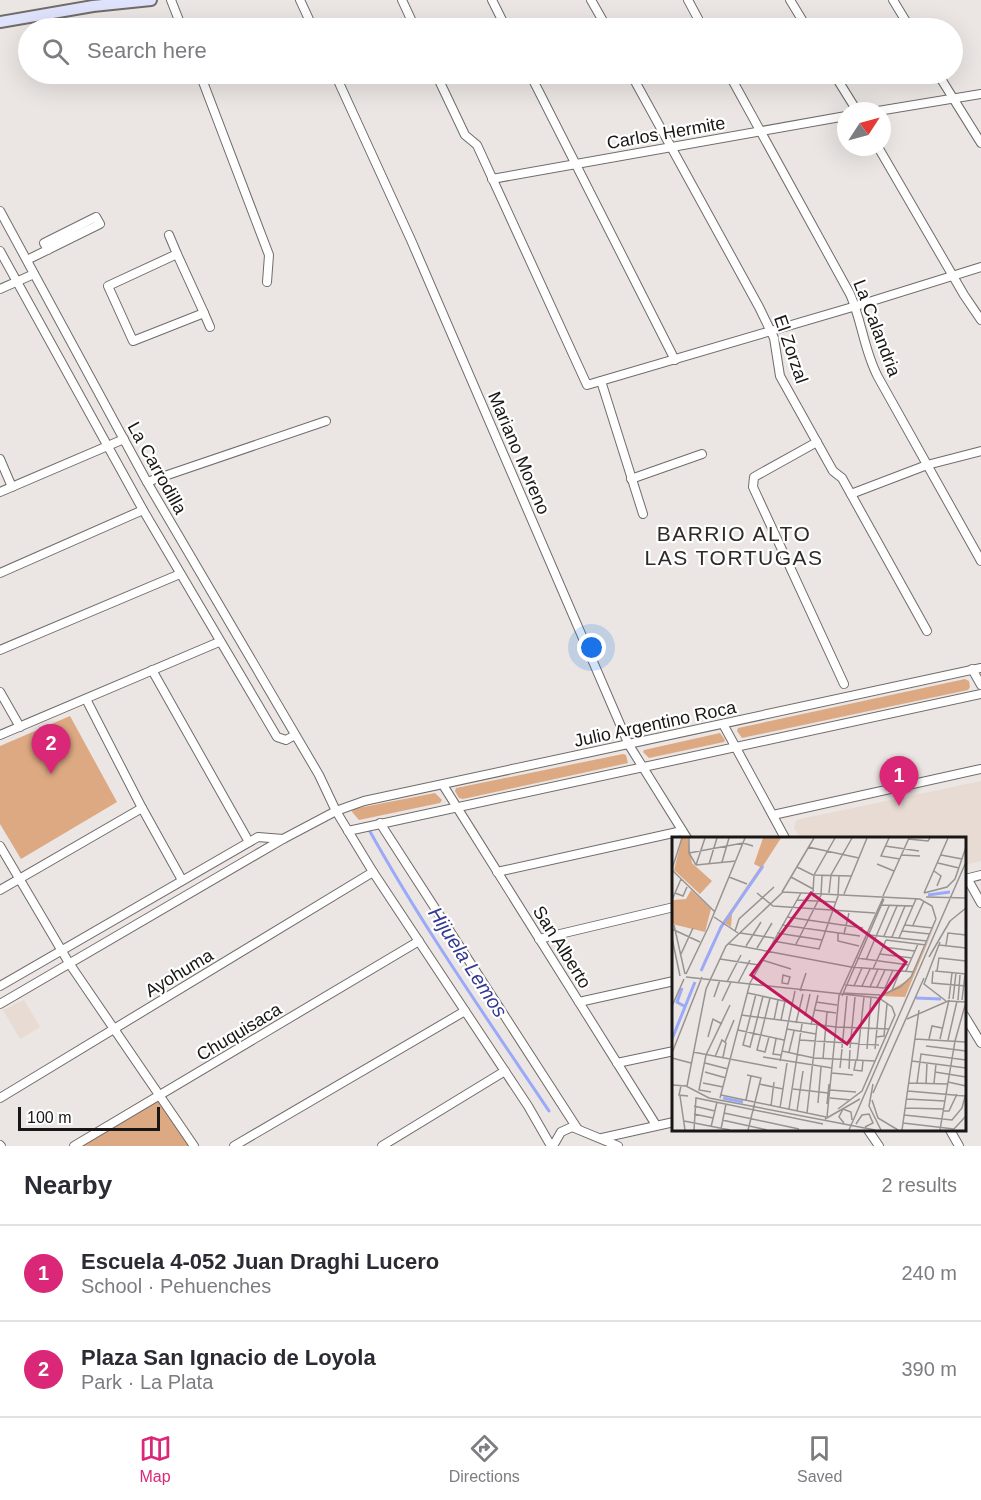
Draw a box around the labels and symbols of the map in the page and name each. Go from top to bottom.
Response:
north arrow [837,102,891,156]
street label: Carlos Hermite [605,113,727,153]
street label: La Calandria [849,277,905,380]
street label: El Zorzal [770,312,812,386]
street label: Mariano Moreno [484,389,554,517]
street label: La Carrodilla [124,419,191,518]
district label: BARRIO ALTO LAS TORTUGAS [644,522,824,569]
your location [577,633,606,662]
street label: Julio Argentino Roca [572,697,739,751]
pin: 2 [32,724,70,774]
pin: 1 [880,756,918,806]
inset map [672,837,966,1131]
street label: San Alberto [529,902,595,992]
water label: Hijuela Lemos [424,903,512,1021]
street label: Ayohuma [141,944,217,1001]
street label: Chuquisaca [193,998,286,1065]
scale bar [18,1104,160,1132]

